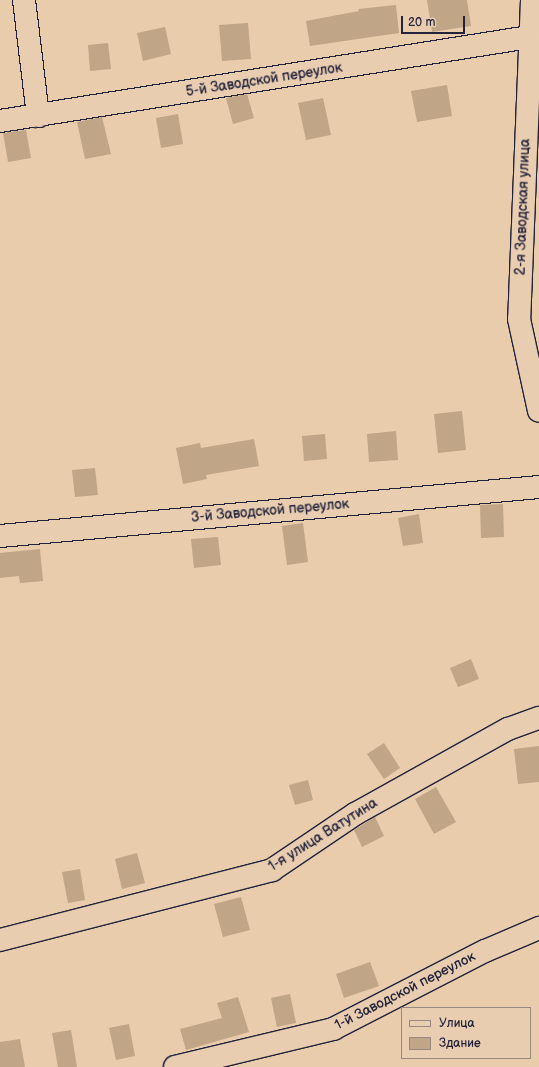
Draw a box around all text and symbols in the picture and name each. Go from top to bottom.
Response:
scale bar [403,8,467,34]
text: 20 m [408,15,435,30]
street label: 5-й Заводской переулок [185,59,343,101]
street label: 2-я Заводская улица [512,138,534,276]
street label: 3-й Заводской переулок [190,496,350,526]
street label: 1-я улица Ватутина [265,795,381,875]
street label: 1-й Заводской переулок [332,948,478,1034]
legend [401,1007,531,1059]
text: Улица [439,1016,475,1031]
text: Здание [439,1036,481,1051]

